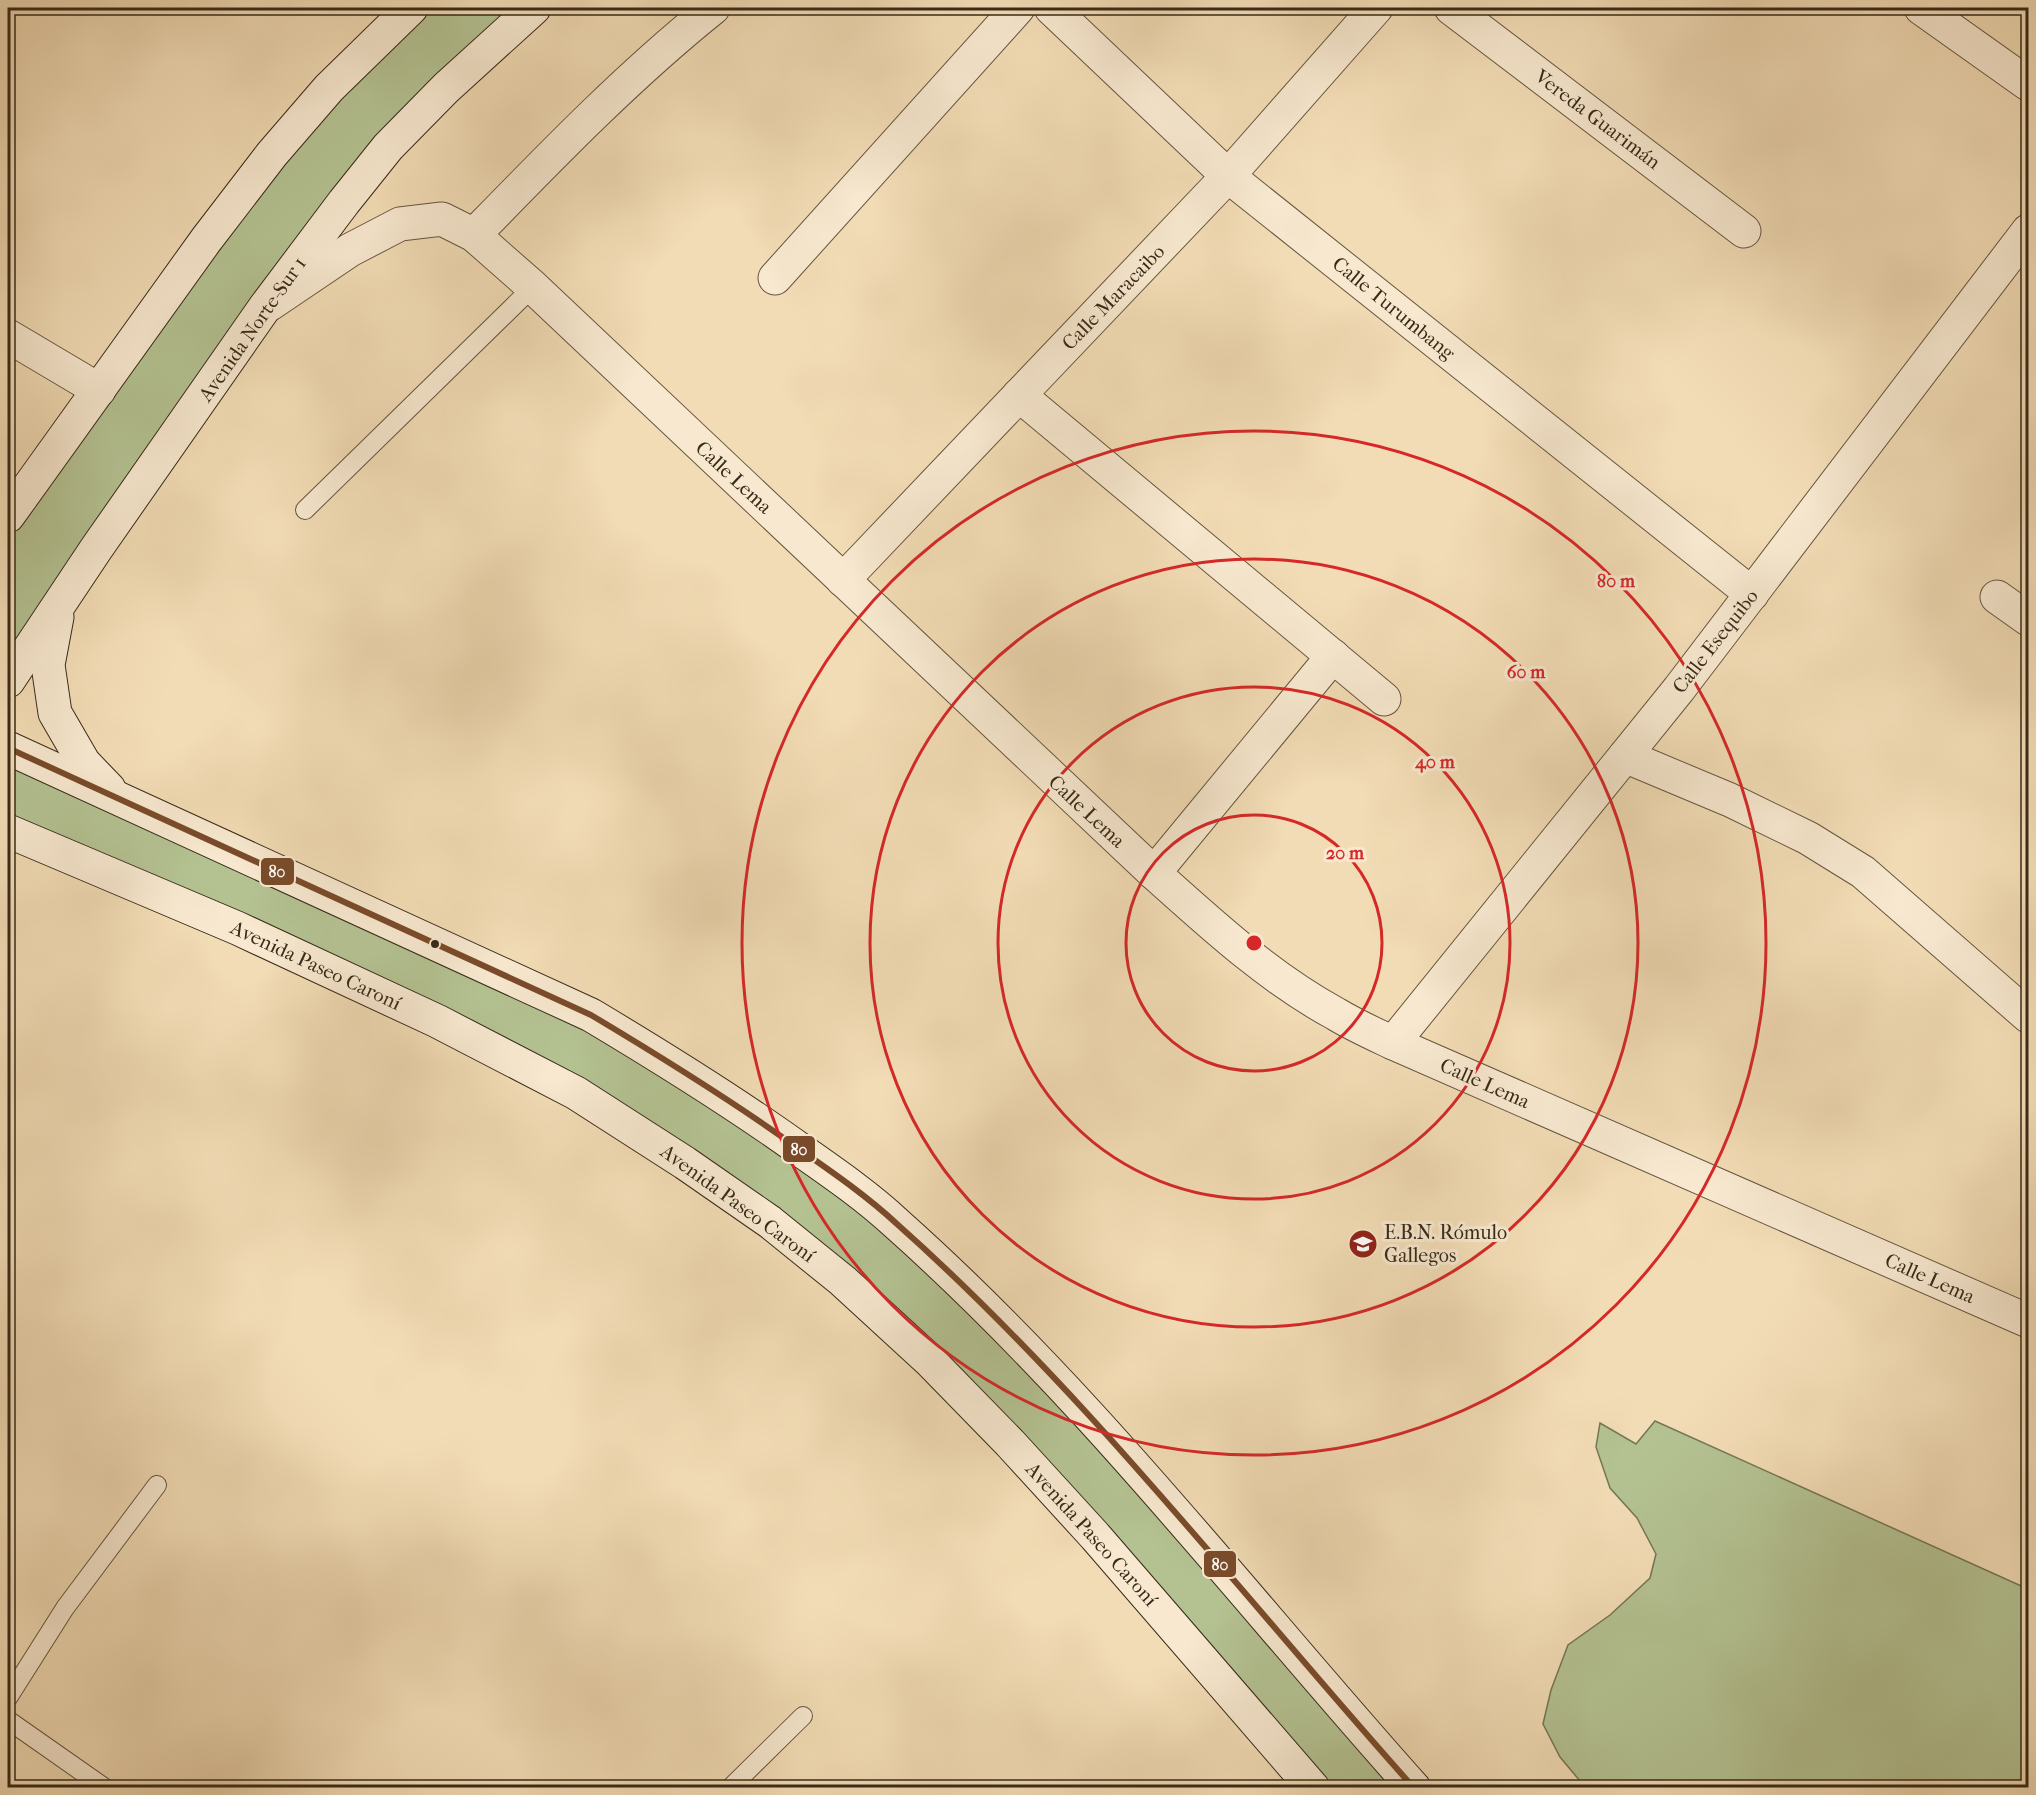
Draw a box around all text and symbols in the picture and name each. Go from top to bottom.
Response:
street label: Vereda Guarimán [1530,64,1665,174]
street label: Calle Maracaibo [1057,240,1169,355]
street label: Calle Turumbang [1328,252,1460,365]
street label: Avenida Norte-Sur 1 [193,253,311,407]
street label: Calle Lema [691,436,777,519]
text: 80 m [1597,571,1636,592]
street label: Calle Esequibo [1668,585,1763,698]
text: 60 m [1507,662,1546,683]
text: 40 m [1414,752,1456,773]
street label: Calle Lema [1044,770,1130,853]
text: 20 m [1326,843,1365,864]
line badge: 80 [260,857,295,886]
text: 80 [269,862,286,881]
street label: Avenida Paseo Caroní [226,915,406,1015]
centre of rings [1244,933,1264,953]
unlabelled marker [429,938,441,950]
street label: Calle Lema [1436,1053,1534,1114]
line badge: 80 [782,1135,816,1163]
street label: Avenida Paseo Caroní [655,1139,820,1268]
text: 80 [791,1140,808,1159]
place label: E.B.N. Rómulo Gallegos [1384,1221,1507,1267]
school or university icon: E.B.N. Rómulo Gallegos [1347,1228,1379,1260]
street label: Calle Lema [1881,1248,1979,1309]
street label: Avenida Paseo Caroní [1020,1457,1163,1612]
line badge: 80 [1203,1550,1237,1578]
text: 80 [1212,1555,1229,1574]

